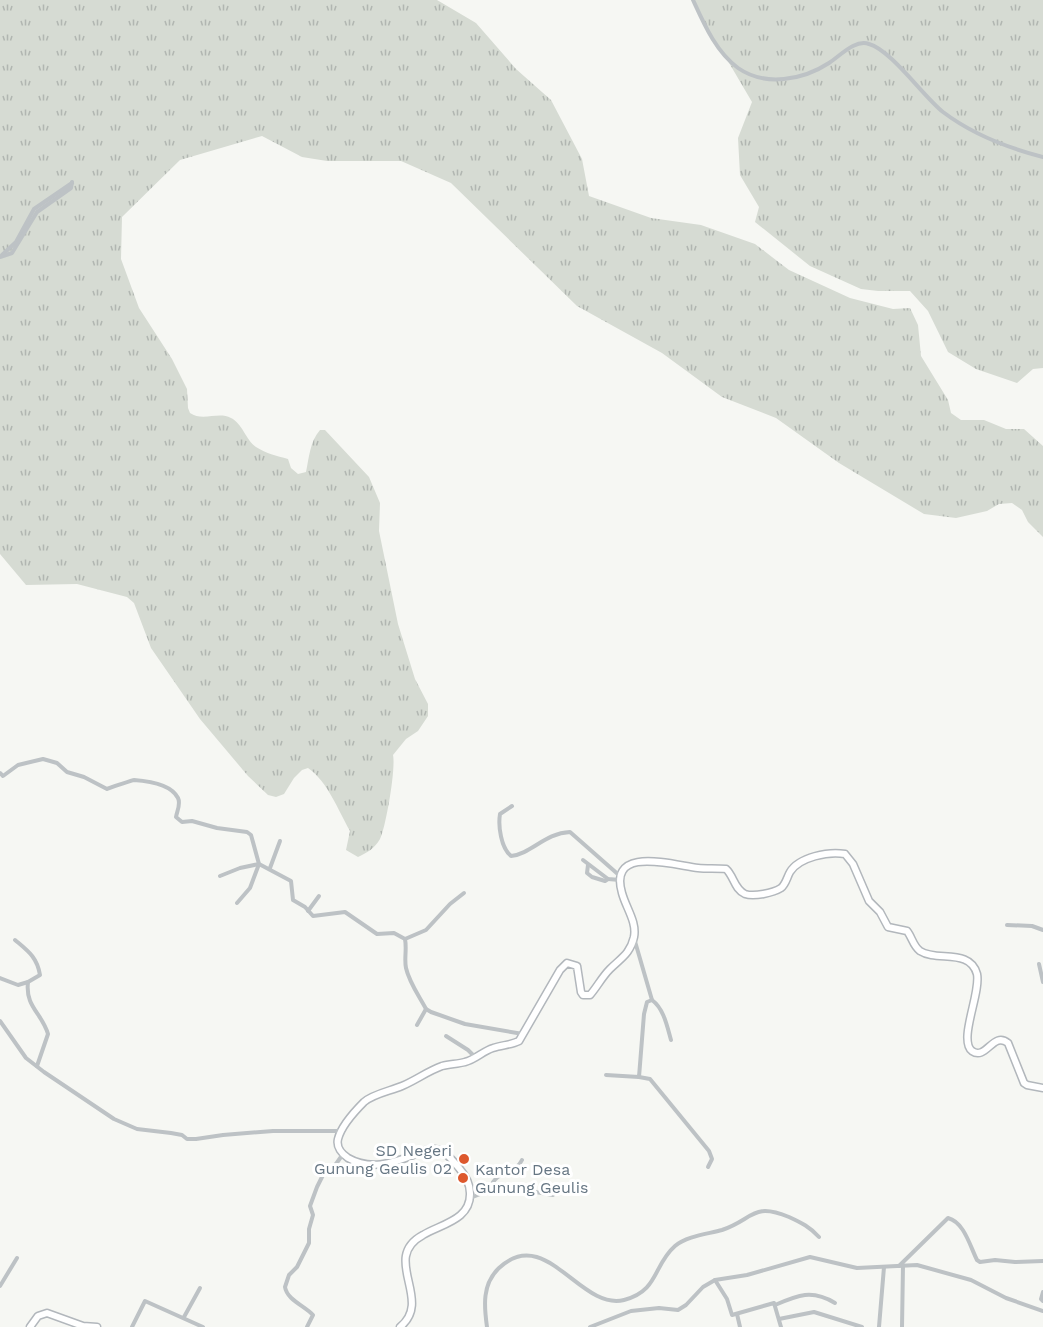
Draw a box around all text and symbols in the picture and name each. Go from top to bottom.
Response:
place label: SD Negeri Gunung Geulis 02 [314,1141,452,1178]
marker: SD Negeri Gunung Geulis 02 [457,1152,471,1166]
place label: Kantor Desa Gunung Geulis [475,1160,588,1197]
marker: Kantor Desa Gunung Geulis [456,1171,470,1185]

